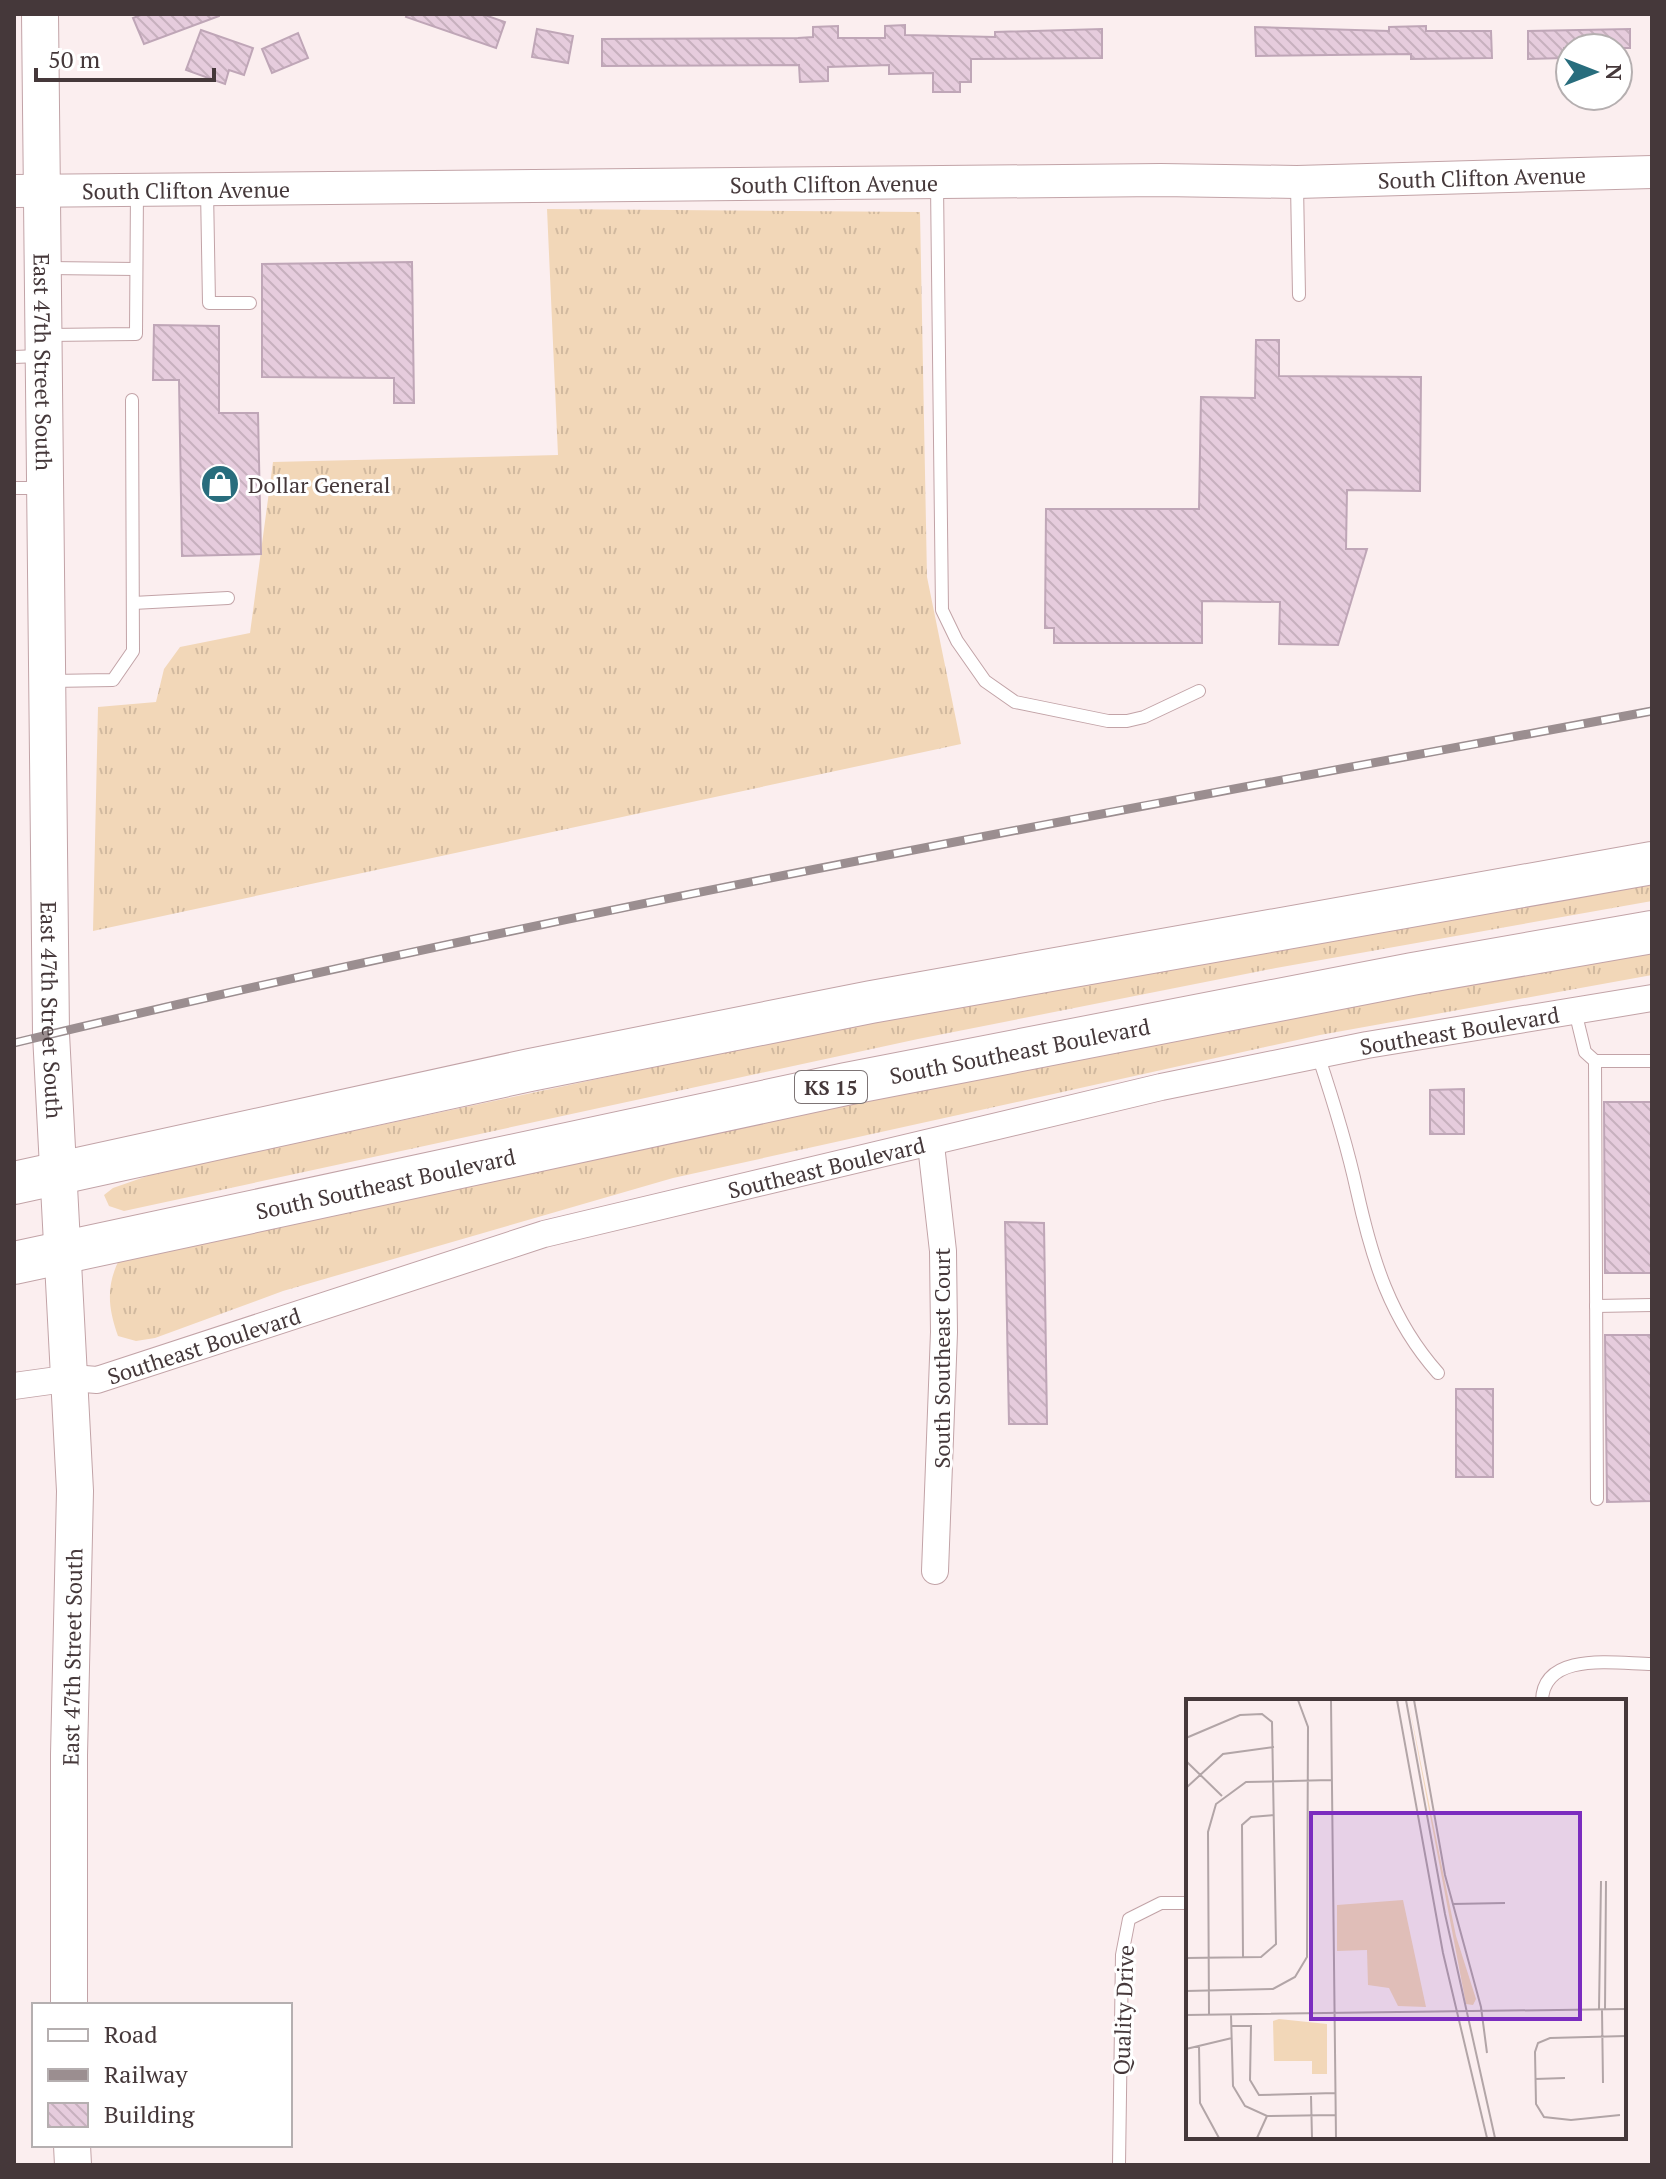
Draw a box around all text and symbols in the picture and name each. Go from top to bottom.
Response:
scale bar [36,32,214,82]
north arrow [1554,32,1634,112]
text: 50 m [48,43,100,75]
text: N [1600,64,1629,81]
street label: South Clifton Avenue [1377,159,1586,194]
street label: South Clifton Avenue [730,168,938,199]
street label: South Clifton Avenue [82,174,290,205]
street label: East 47th Street South [28,253,59,471]
shop icon: Dollar General [199,463,241,505]
place label: Dollar General [248,470,390,499]
street label: East 47th Street South [35,901,70,1120]
street label: Southeast Boulevard [1357,999,1561,1061]
street label: South Southeast Boulevard [887,1011,1152,1090]
road number: KS 15 [795,1071,867,1103]
street label: Southeast Boulevard [725,1129,928,1204]
street label: South Southeast Boulevard [253,1141,518,1225]
street label: South Southeast Court [927,1248,956,1468]
street label: Southeast Boulevard [104,1300,304,1390]
street label: East 47th Street South [56,1548,88,1766]
inset map [1186,1699,1626,2139]
street label: Quality Drive [1106,1944,1140,2076]
legend [32,2003,292,2147]
text: Road [104,2018,158,2050]
text: Railway [104,2058,188,2090]
text: Building [104,2098,195,2130]

